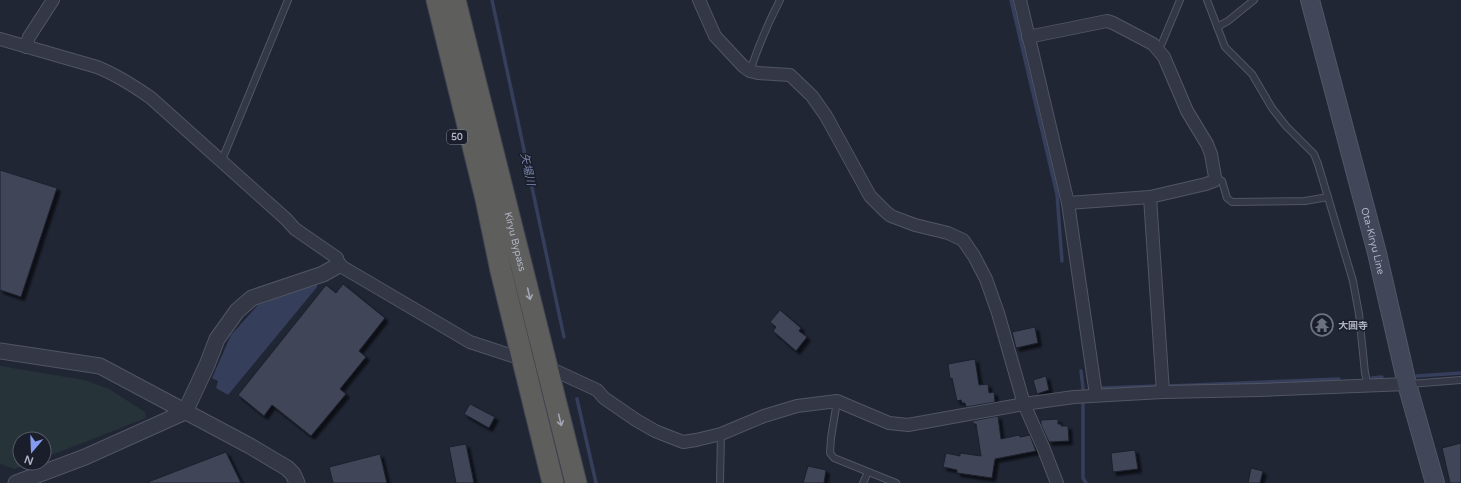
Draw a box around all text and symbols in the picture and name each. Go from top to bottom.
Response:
road number: 50 [447,130,467,144]
water label: 矢場川 [518,152,538,188]
street label: Ota-Kiryu Line [1358,206,1387,276]
street label: Kiryu Bypass [502,211,528,273]
one-way arrow [525,287,533,300]
temple icon: 大圓寺 [1309,312,1335,338]
place label: 大圓寺 [1338,320,1368,332]
one-way arrow [557,413,565,426]
north arrow [12,431,52,471]
text: N [23,452,35,468]

